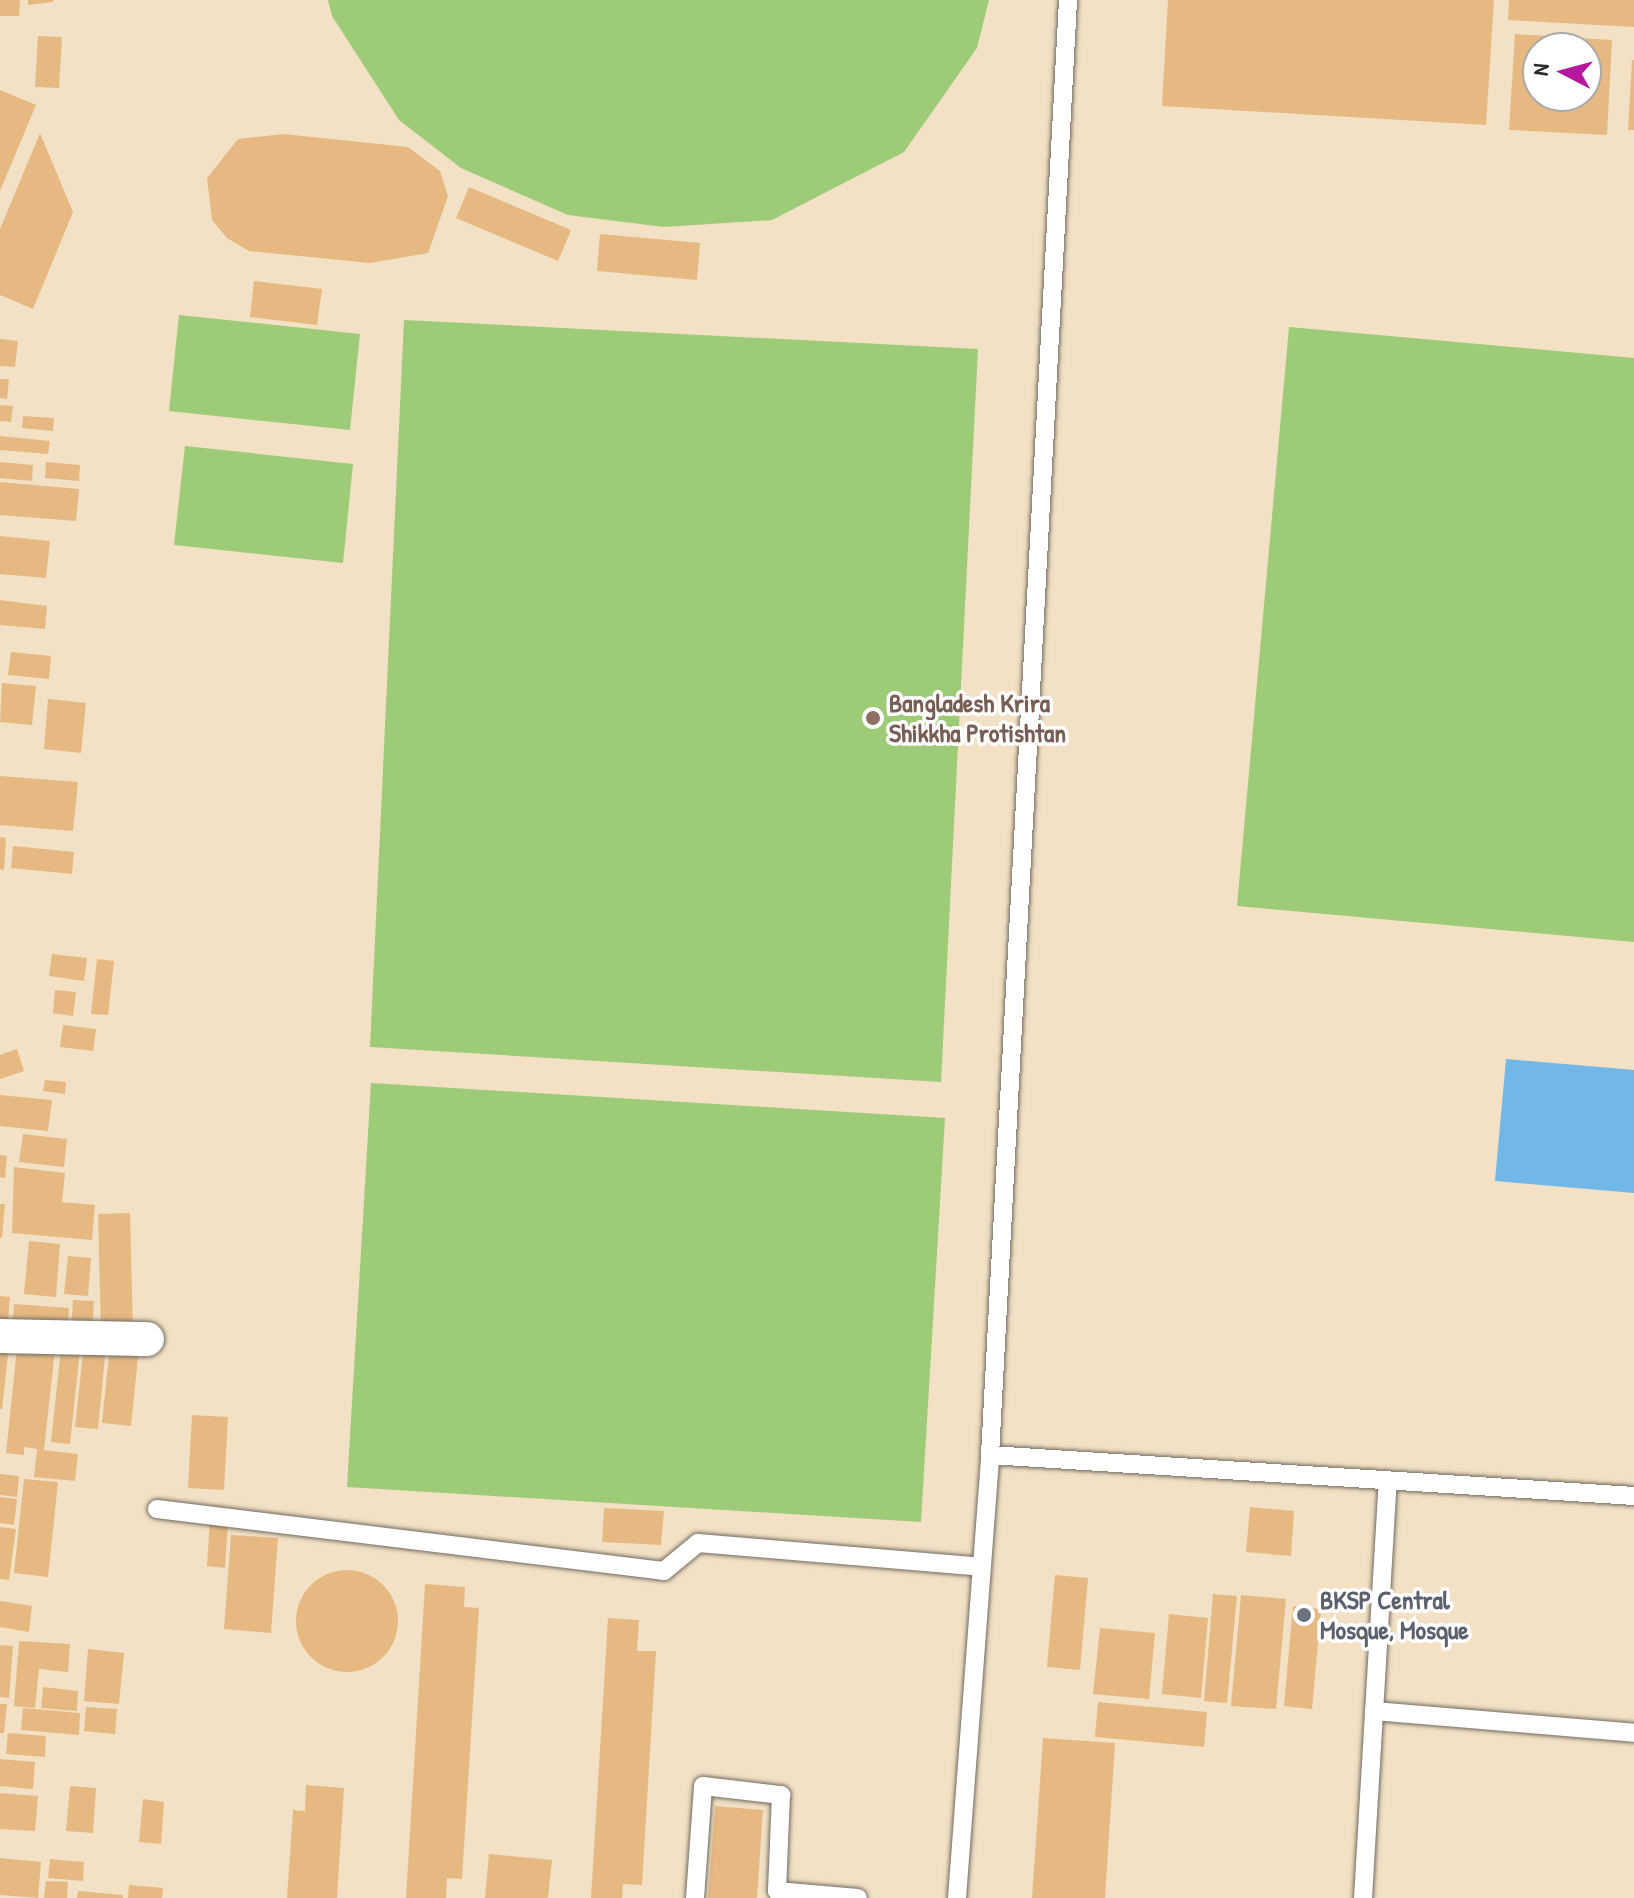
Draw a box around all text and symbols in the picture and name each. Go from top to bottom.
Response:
north arrow [1522,32,1602,112]
text: N [1525,62,1556,77]
place label: Bangladesh Krira Shikkha Protishtan [889,687,1066,748]
marker: Bangladesh Krira Shikkha Protishtan [864,709,882,727]
place label: BKSP Central Mosque, Mosque [1320,1584,1469,1646]
marker: BKSP Central Mosque, Mosque [1295,1606,1313,1624]

